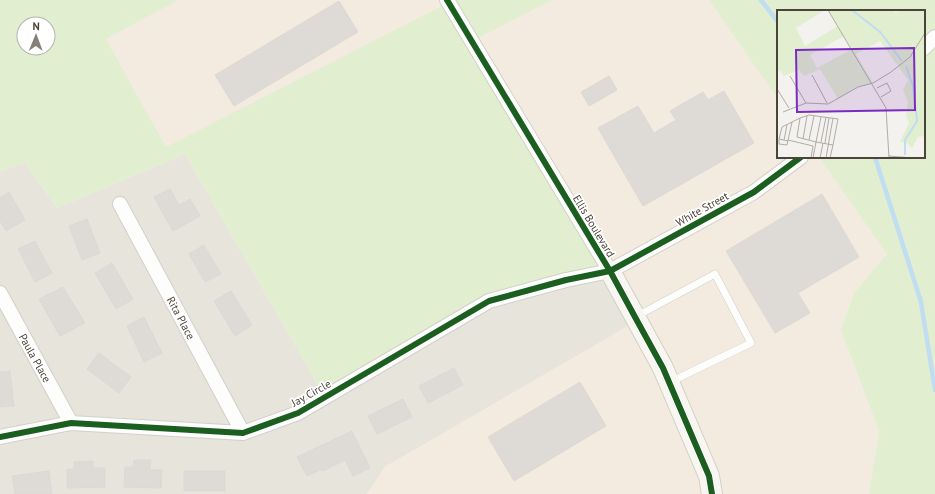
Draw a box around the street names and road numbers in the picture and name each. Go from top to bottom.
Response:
street label: White Street [673,189,731,229]
street label: Ellis Boulevard [570,192,618,260]
street label: Rita Place [164,294,198,342]
street label: Paula Place [16,331,54,385]
street label: Jay Circle [288,376,334,410]

